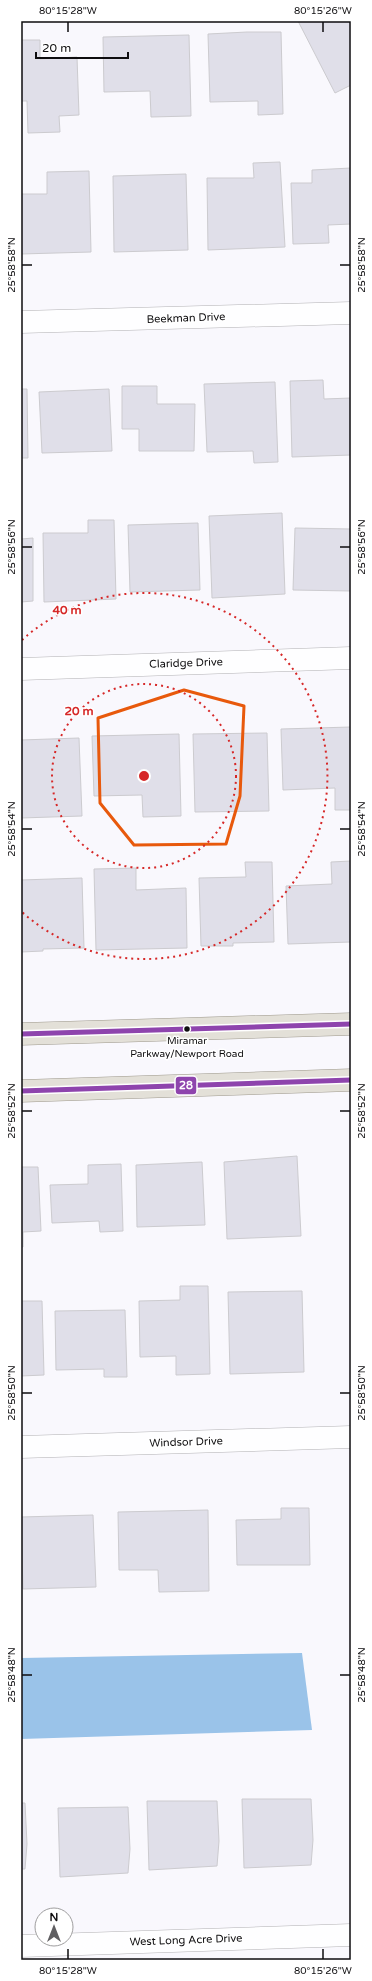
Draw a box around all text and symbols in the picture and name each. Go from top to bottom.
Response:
text: 80°15'28"W [39,5,97,17]
text: 80°15'26"W [294,5,352,17]
scale bar [36,34,128,60]
text: 20 m [42,41,71,55]
text: 25°58'58"N [6,237,18,293]
text: 25°58'58"N [356,237,368,293]
street label: Beekman Drive [146,310,226,326]
text: 25°58'56"N [6,519,18,575]
text: 25°58'56"N [356,519,368,575]
text: 40 m [52,603,82,617]
street label: Claridge Drive [149,655,223,671]
text: 20 m [64,704,94,718]
centre of rings [137,769,151,783]
text: 25°58'54"N [6,801,18,857]
text: 25°58'54"N [356,801,368,857]
marker: Miramar Parkway/Newport Road [182,1024,192,1034]
place label: Miramar Parkway/Newport Road [130,1035,244,1060]
line badge: 28 [175,1076,197,1095]
text: 28 [179,1079,193,1092]
text: 25°58'52"N [6,1083,18,1139]
text: 25°58'52"N [356,1083,368,1139]
text: 25°58'50"N [6,1365,18,1421]
text: 25°58'50"N [356,1365,368,1421]
street label: Windsor Drive [149,1434,223,1450]
text: 25°58'48"N [6,1647,18,1703]
text: 25°58'48"N [356,1647,368,1703]
north arrow [34,1907,74,1947]
text: N [50,1911,58,1924]
street label: West Long Acre Drive [129,1932,243,1948]
text: 80°15'28"W [39,1965,97,1977]
text: 80°15'26"W [294,1965,352,1977]

